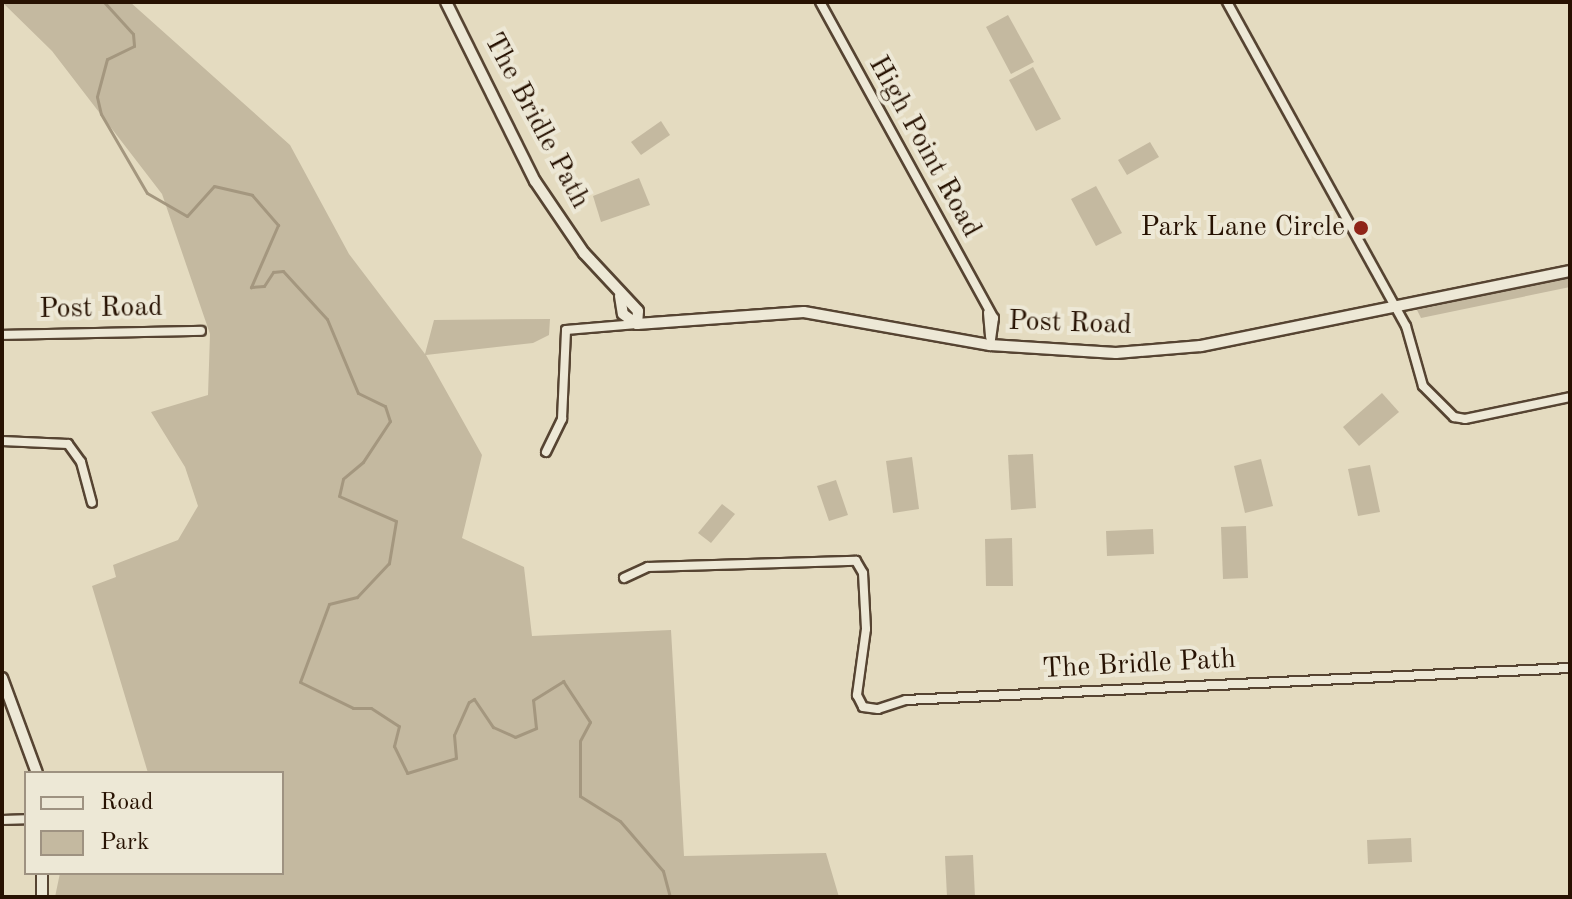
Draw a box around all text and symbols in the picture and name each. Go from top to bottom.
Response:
street label: The Bridle Path [476,28,596,214]
street label: High Point Road [860,51,988,243]
place label: Park Lane Circle [1141,211,1345,245]
marker: Park Lane Circle [1352,219,1370,237]
street label: Post Road [39,291,163,327]
street label: Post Road [1008,305,1132,343]
street label: The Bridle Path [1041,643,1237,687]
legend [24,771,284,875]
text: Road [100,791,153,815]
text: Park [100,831,149,855]

